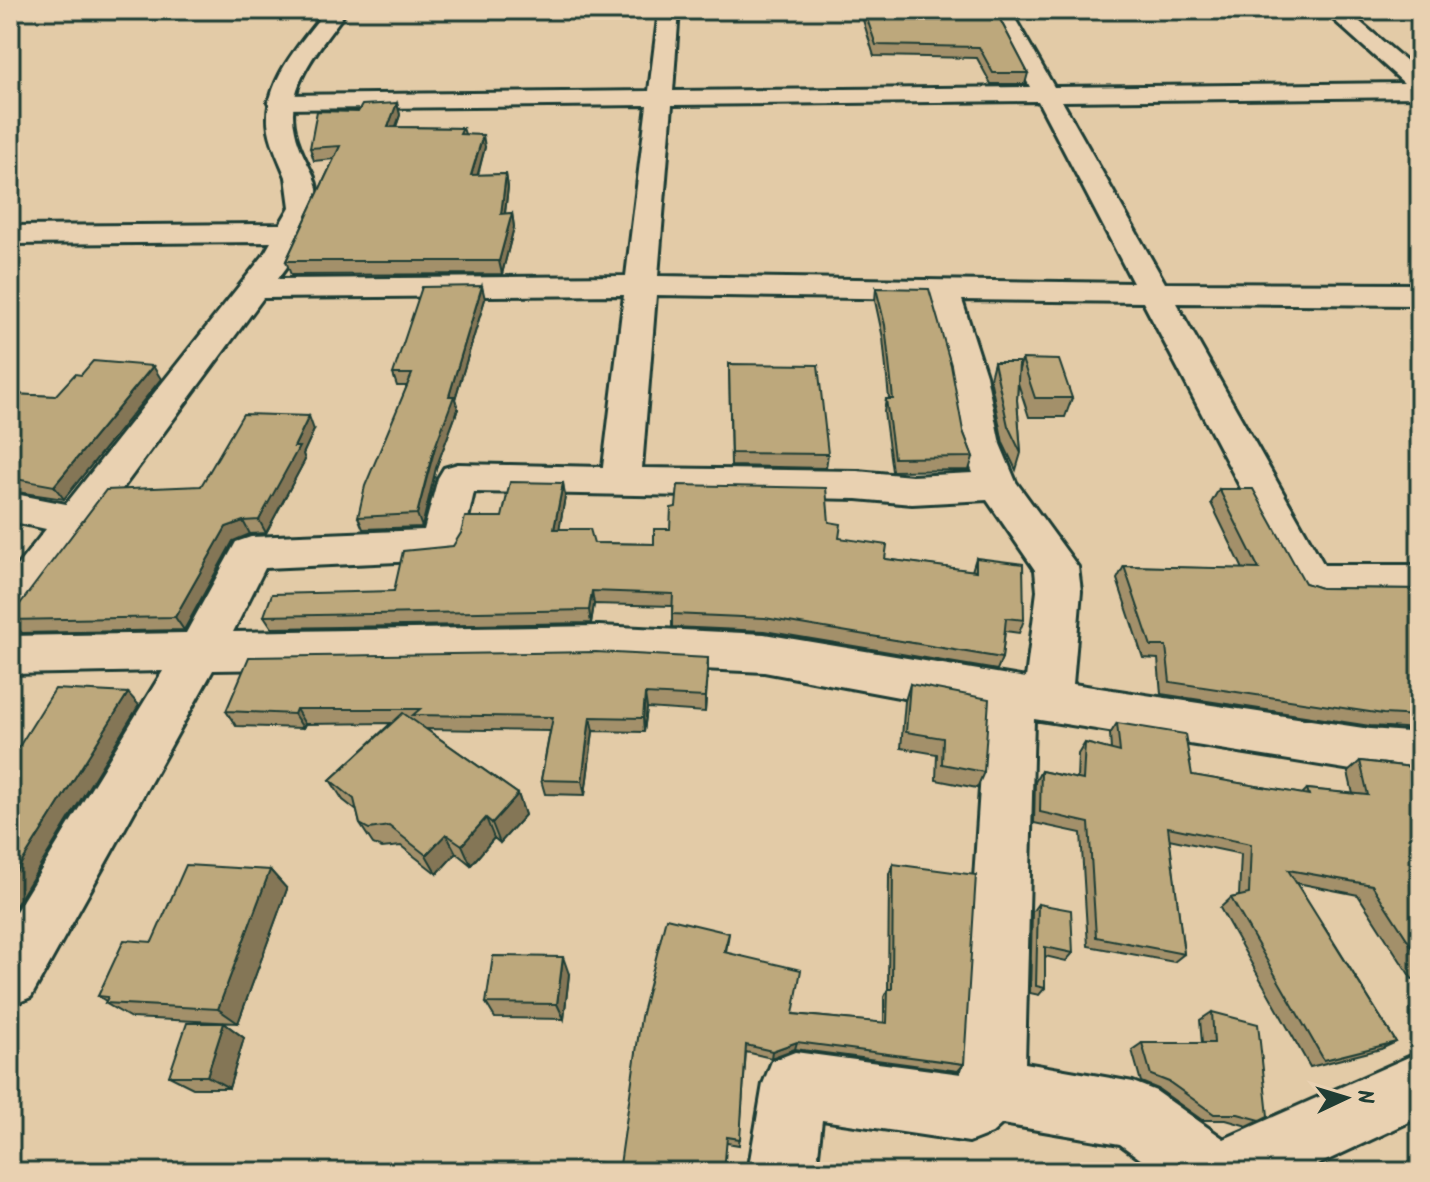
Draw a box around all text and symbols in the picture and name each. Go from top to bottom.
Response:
north arrow [1306,1058,1386,1138]
text: N [1346,1089,1381,1105]

